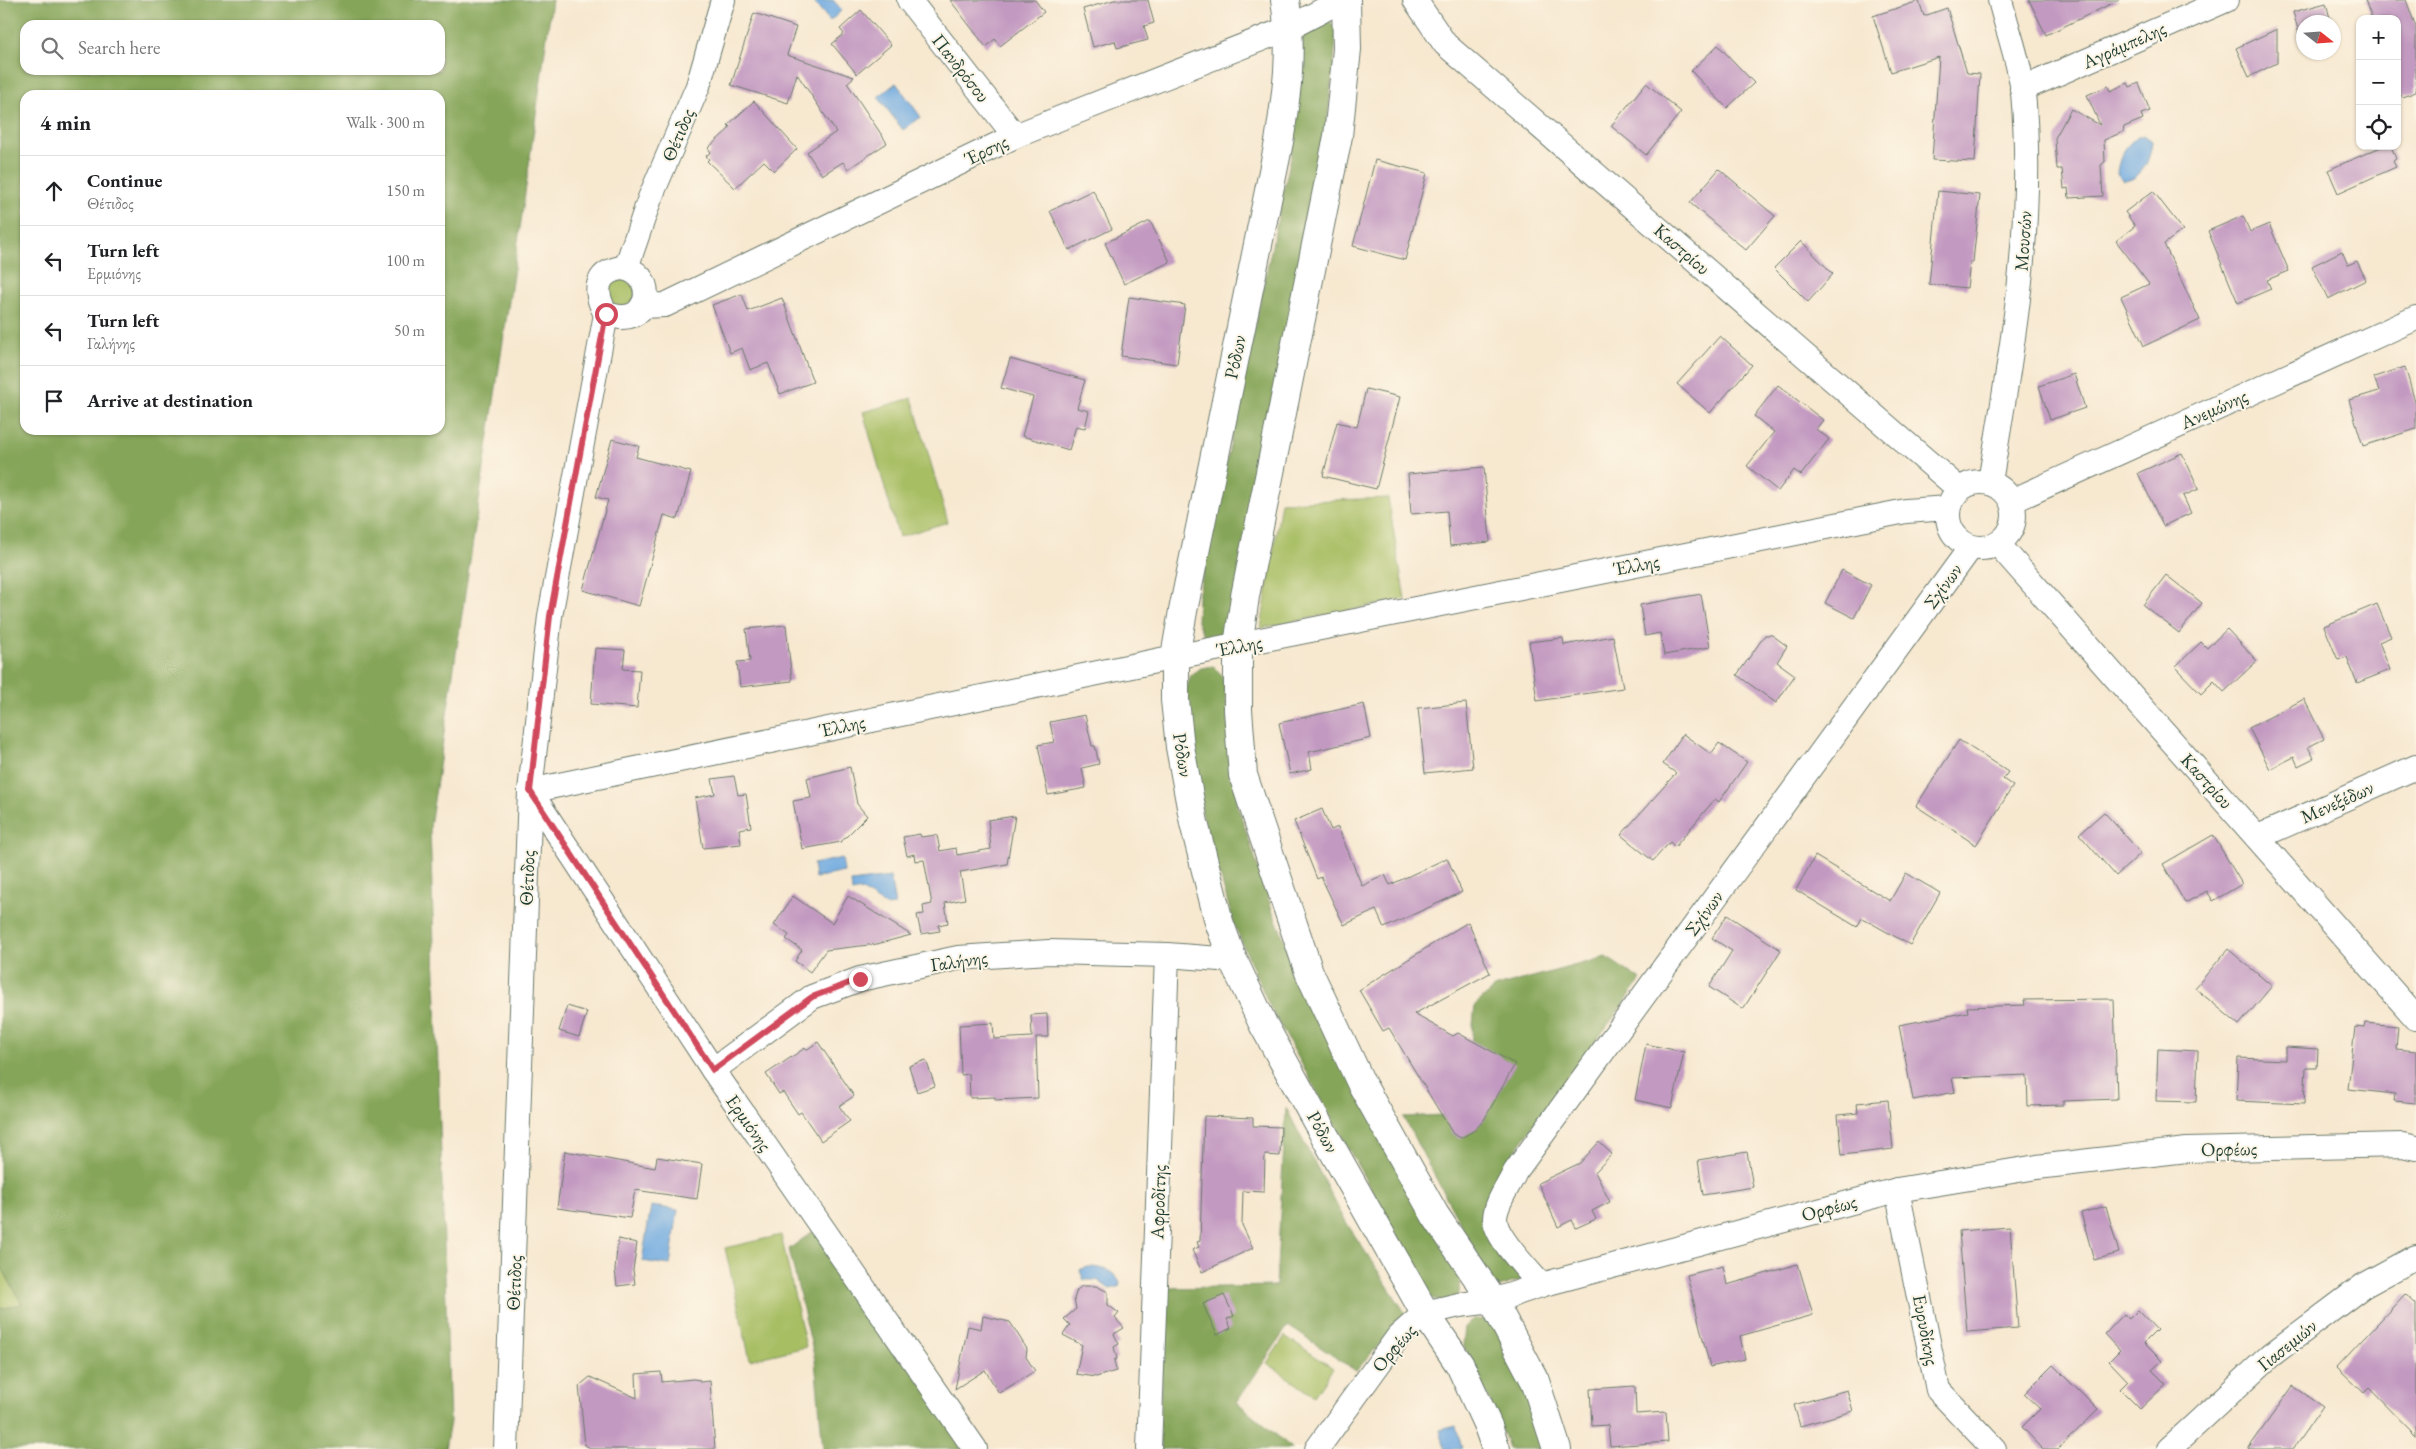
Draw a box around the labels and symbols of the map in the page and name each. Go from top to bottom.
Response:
north arrow [2296,15,2341,60]
street label: Αγράμπελης [2078,16,2170,75]
street label: Πανδρόσου [926,29,996,107]
street label: Θέτιδος [656,105,700,165]
street label: Έρσης [960,129,1012,171]
street label: Μουσών [2008,210,2038,272]
street label: Καστρίου [1649,218,1715,280]
route start [595,303,618,326]
street label: Ρόδων [1218,332,1252,381]
street label: Ανεμώνης [2176,383,2252,435]
street label: Έλλης [1611,548,1661,582]
street label: Σχίνων [1918,558,1968,614]
street label: Έλλης [1214,629,1264,663]
street label: Έλλης [817,709,867,743]
street label: Ρόδων [1167,731,1199,779]
street label: Καστρίου [2175,748,2239,814]
street label: Μενεξέδων [2297,775,2378,829]
street label: Θέτιδος [514,850,540,906]
street label: Σχίνων [1679,885,1729,941]
street label: Γαλήνης [929,945,989,977]
route end [849,968,872,991]
street label: Ερμιόνης [720,1090,778,1156]
street label: Ρόδων [1301,1107,1345,1158]
street label: Ορφέως [2201,1136,2257,1162]
street label: Αφροδίτης [1144,1164,1172,1241]
street label: Ορφέως [1799,1189,1859,1227]
street label: Θέτιδος [501,1255,527,1311]
street label: Ευρυδίκης [1907,1292,1945,1368]
street label: Γιασεμιών [2252,1313,2322,1377]
street label: Ορφέως [1366,1319,1422,1377]

